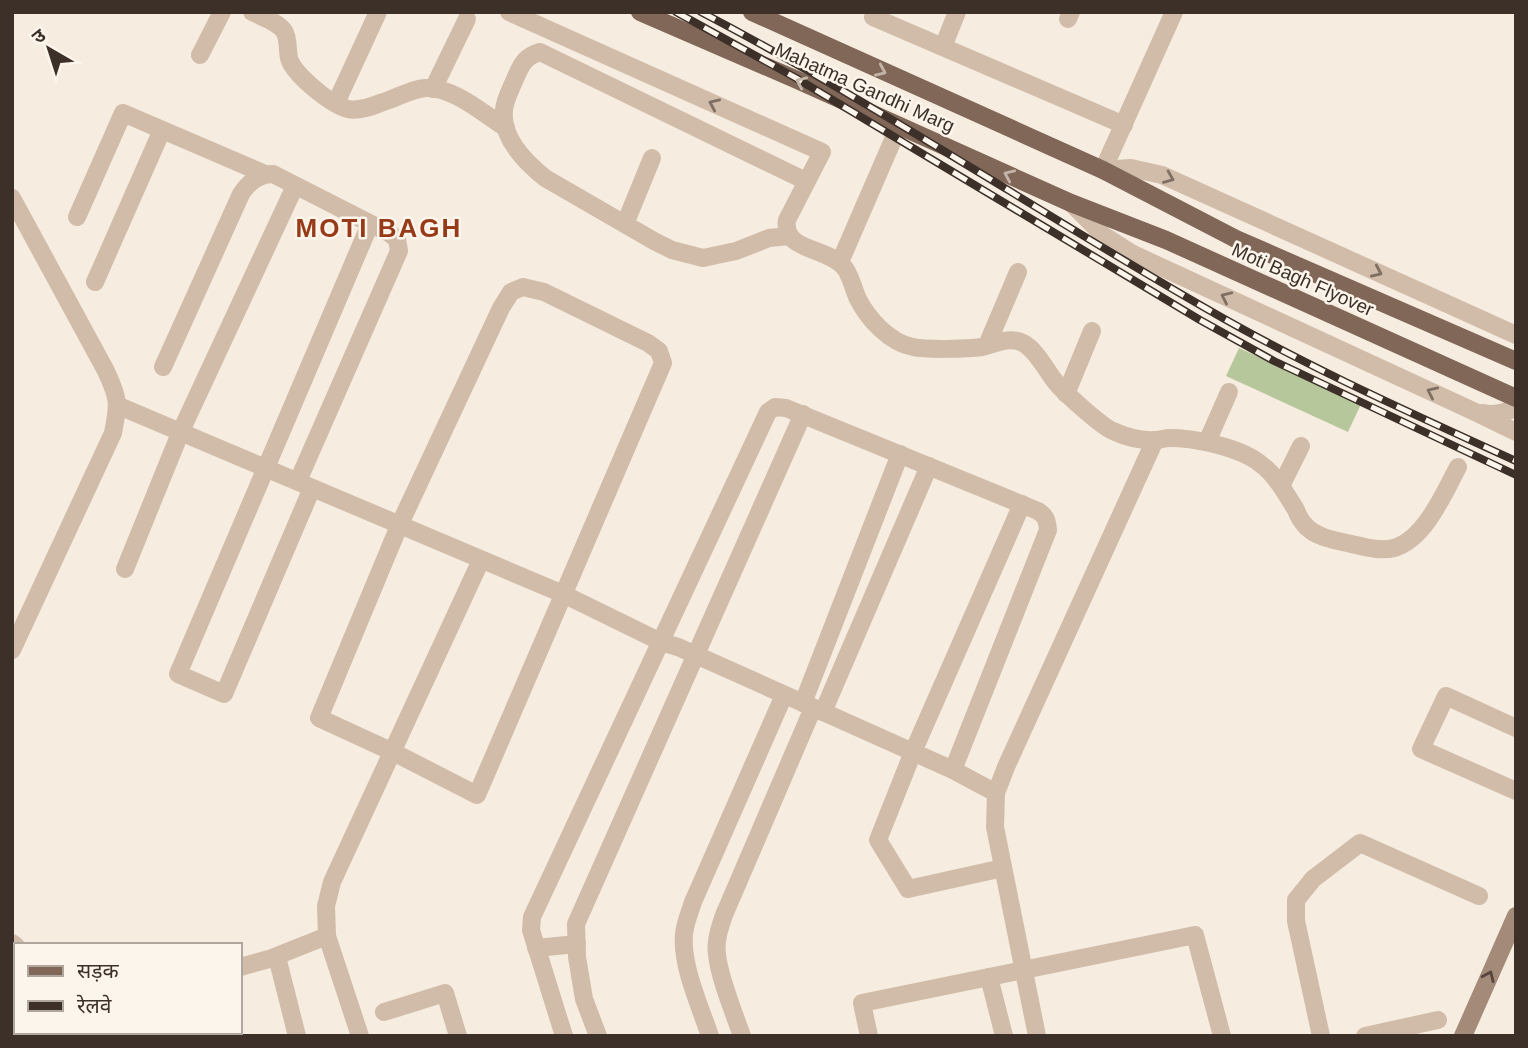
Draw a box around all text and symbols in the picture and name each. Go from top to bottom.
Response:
north arrow [14,14,84,84]
text: उ [28,24,50,48]
street label: Mahatma Gandhi Marg [772,38,958,137]
one-way arrow [874,62,887,76]
one-way arrow [796,76,808,90]
one-way arrow [709,98,722,112]
one-way arrow [1004,169,1016,183]
one-way arrow [1163,170,1175,184]
district label: MOTI BAGH [296,213,462,243]
street label: Moti Bagh Flyover [1229,239,1378,320]
one-way arrow [1369,264,1382,278]
one-way arrow [1220,291,1233,305]
one-way arrow [1427,386,1439,400]
legend [14,943,242,1034]
text: सड़क [77,959,119,982]
one-way arrow [1481,971,1495,983]
text: रेलवे [76,994,112,1017]

